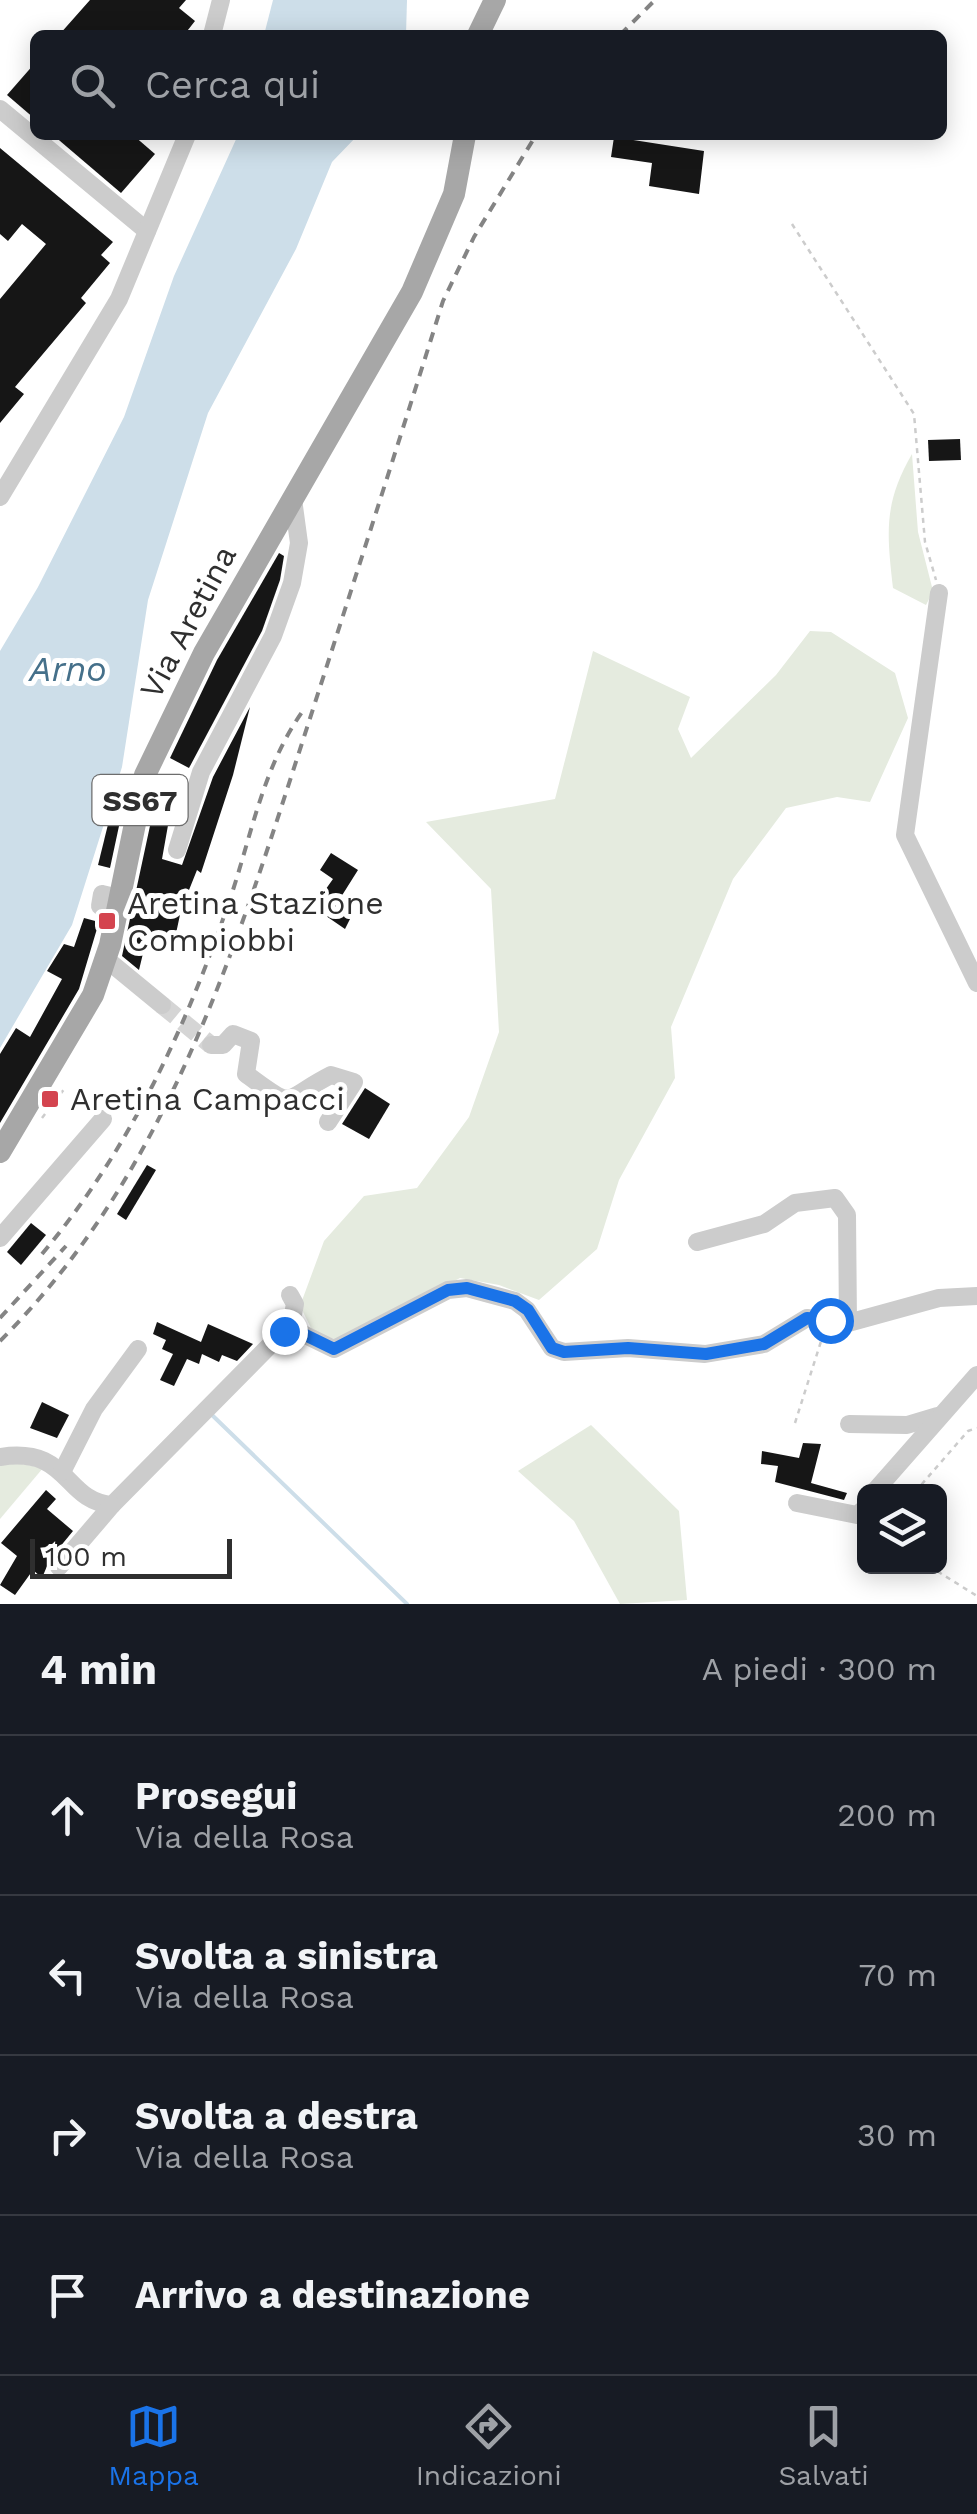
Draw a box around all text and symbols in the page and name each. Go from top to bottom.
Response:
search box [30,30,947,140]
icon: search [65,58,120,113]
text: Cerca qui [145,63,320,107]
street label: Via Aretina [132,539,244,705]
water label: Arno [27,648,107,690]
road number: SS67 [92,775,188,825]
place label: Aretina Stazione Compiobbi [127,884,384,959]
marker: Aretina Stazione Compiobbi [96,910,118,932]
place label: Aretina Campacci [70,1080,345,1118]
marker: Aretina Campacci [39,1088,61,1110]
route start [808,1298,854,1344]
route end [262,1309,308,1355]
map controls [857,1484,947,1574]
button: layers [857,1484,947,1574]
scale bar [30,1534,232,1578]
text: 100 m [45,1540,127,1573]
text: 4 min [40,1645,157,1694]
text: A piedi · 300 m [702,1650,937,1688]
text: Prosegui [135,1774,297,1818]
icon: ahead [40,1788,95,1843]
text: 200 m [837,1796,937,1834]
text: Via della Rosa [135,1818,354,1856]
text: Svolta a sinistra [135,1934,438,1978]
icon: left [40,1948,95,2003]
text: 70 m [858,1956,937,1994]
text: Via della Rosa [135,1978,354,2016]
text: Svolta a destra [135,2094,418,2138]
icon: right [40,2108,95,2163]
text: 30 m [857,2116,937,2154]
text: Via della Rosa [135,2138,354,2176]
icon: arrive [40,2268,95,2323]
text: Arrivo a destinazione [135,2273,530,2317]
tab: Mappa [108,2399,199,2492]
tab: Indicazioni [416,2399,562,2492]
tab: Salvati [778,2399,869,2492]

